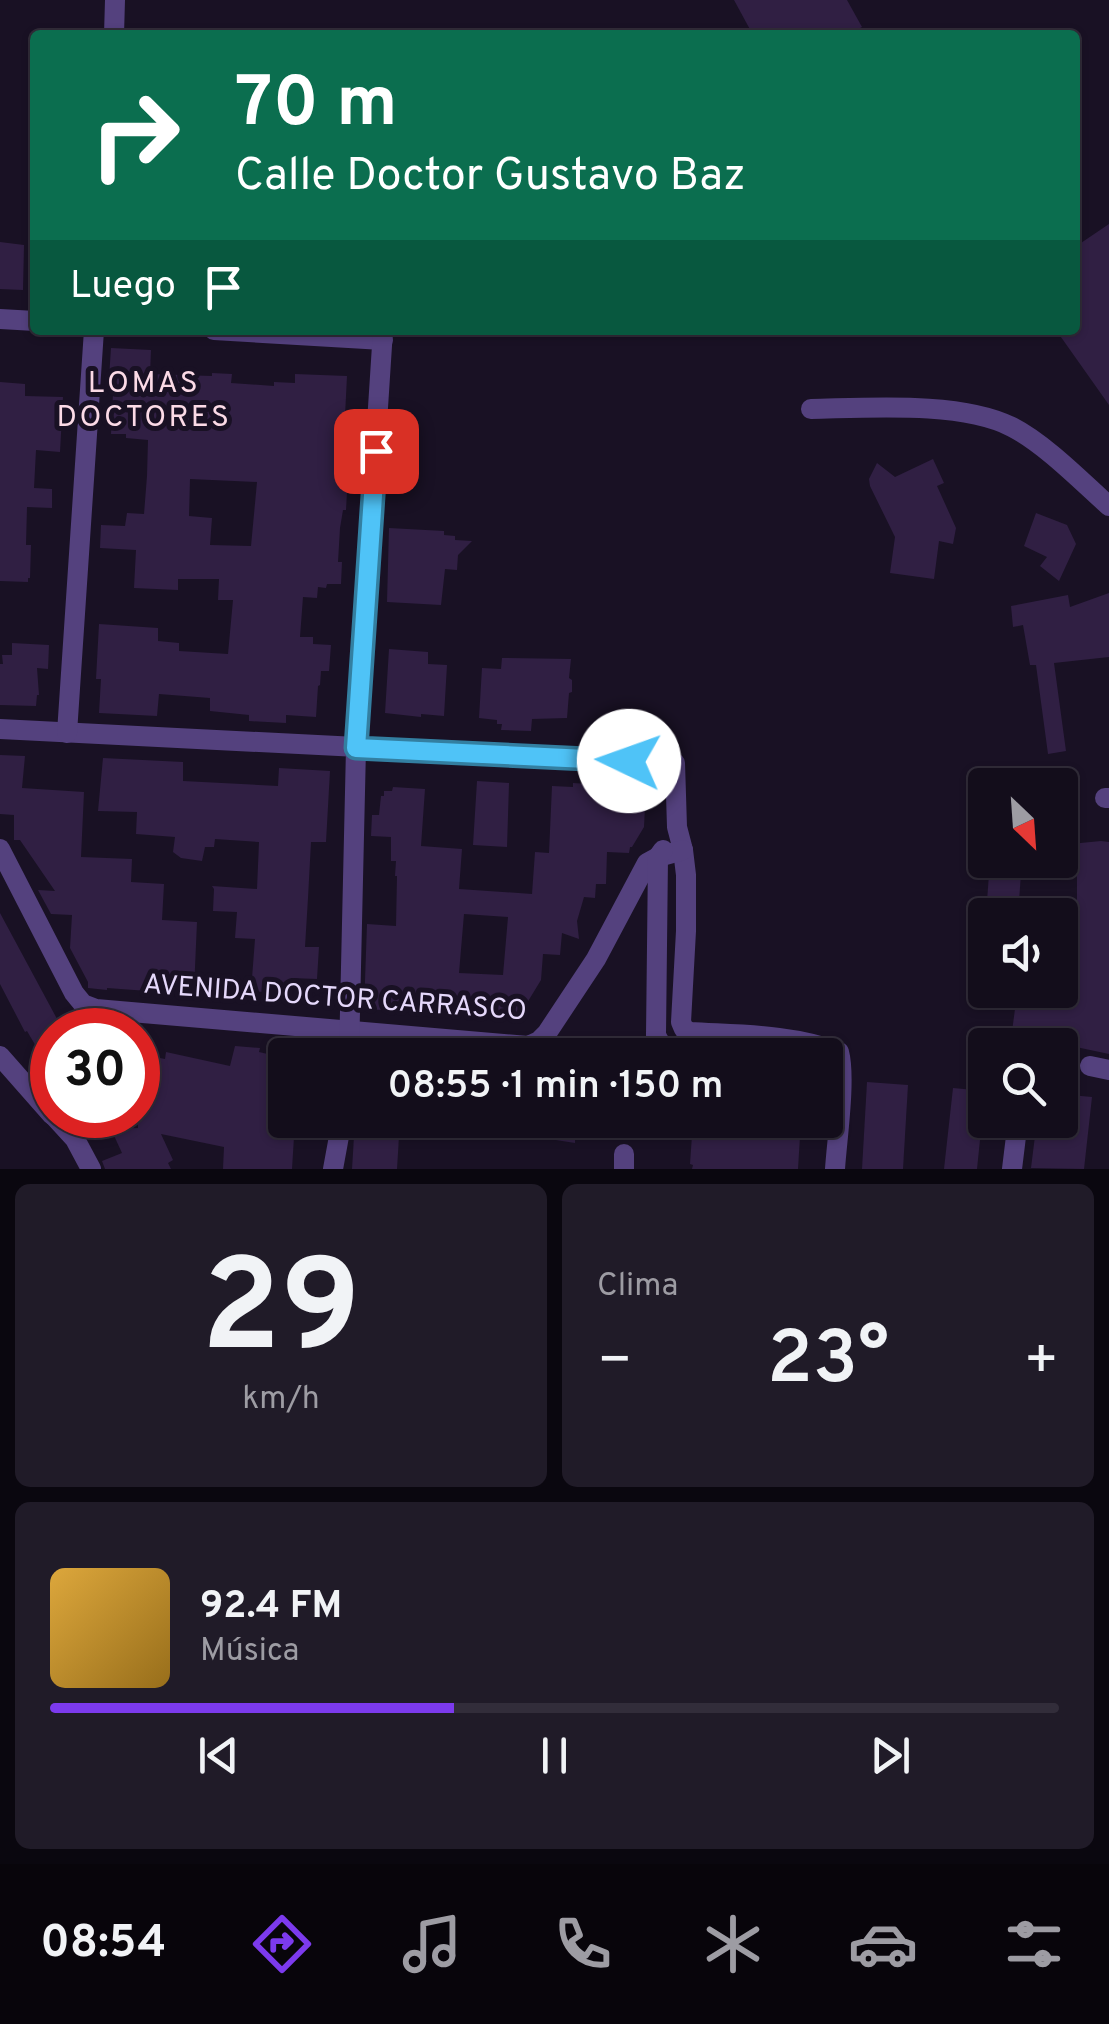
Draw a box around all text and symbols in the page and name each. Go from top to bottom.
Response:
text: 70 m [235,62,398,151]
icon: right [70,70,200,200]
text: Calle Doctor Gustavo Baz [235,149,746,206]
icon: arrive [196,260,251,315]
text: Luego [70,263,176,312]
district label: LOMAS DOCTORES [57,366,231,437]
pin [334,409,419,494]
icon: arrive [349,424,404,479]
position arrow [577,709,681,813]
north arrow [968,768,1078,878]
map controls [968,768,1078,1138]
button: sound [968,898,1078,1008]
street label: AVENIDA DOCTOR CARRASCO [142,968,528,1030]
speed limit sign: 30 [30,1008,160,1138]
button: search [968,1028,1078,1138]
text: 08:55 · 1 min · 150 m [387,1063,724,1112]
text: 29 [201,1232,361,1397]
text: Clima [597,1267,678,1307]
text: 23° [767,1315,889,1410]
text: − [597,1328,632,1398]
text: + [1024,1328,1059,1398]
text: km/h [242,1380,320,1420]
text: 92.4 FM [200,1583,342,1632]
text: Música [200,1632,299,1672]
icon: previous [191,1728,246,1783]
icon: pause [527,1728,582,1783]
icon: next [863,1728,918,1783]
icon: directions [247,1909,317,1979]
icon: music [397,1909,467,1979]
icon: phone [548,1909,618,1979]
icon: climate [698,1909,768,1979]
icon: car [848,1909,918,1979]
icon: filters [999,1909,1069,1979]
text: 08:54 [40,1916,166,1973]

